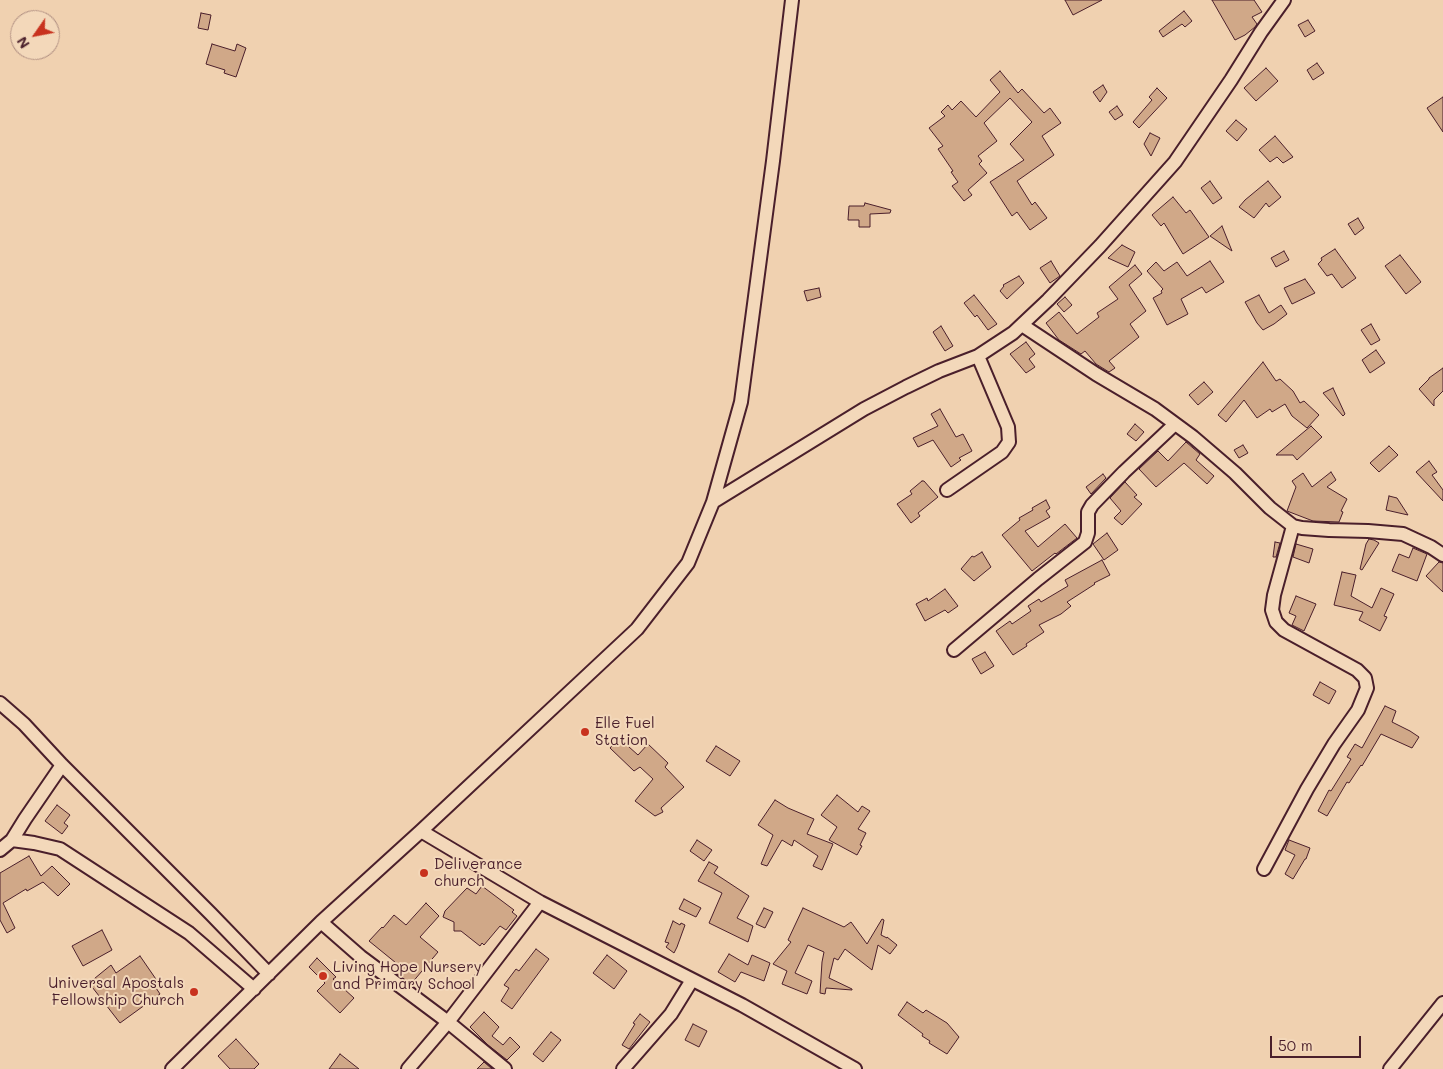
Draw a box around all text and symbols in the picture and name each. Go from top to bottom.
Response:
north arrow [10,10,60,60]
text: N [12,33,34,53]
place label: Elle Fuel Station [595,714,655,749]
marker: Elle Fuel Station [579,726,591,738]
place label: Deliverance church [434,855,522,890]
marker: Deliverance church [418,867,430,879]
place label: Living Hope Nursery and Primary School [333,958,481,993]
marker: Living Hope Nursery and Primary School [317,970,329,982]
place label: Universal Apostals Fellowship Church [48,974,184,1009]
marker: Universal Apostals Fellowship Church [188,986,200,998]
scale bar [1273,1026,1364,1058]
text: 50 m [1278,1035,1313,1055]

